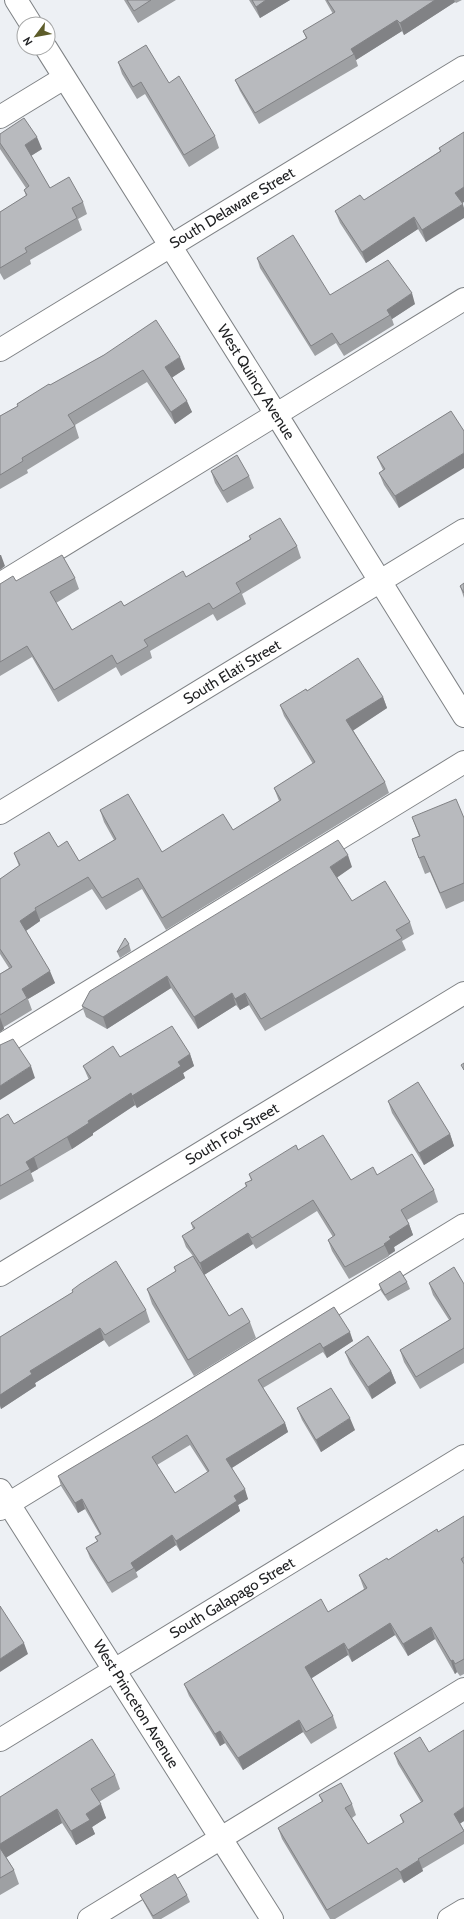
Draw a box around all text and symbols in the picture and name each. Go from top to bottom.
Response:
north arrow [16,16,56,56]
text: N [20,34,36,48]
street label: South Delaware Street [166,164,298,252]
street label: West Quincy Avenue [213,321,299,443]
street label: South Elati Street [180,636,284,708]
street label: South Fox Street [182,1099,282,1169]
street label: South Galapago Street [166,1554,298,1642]
street label: West Princeton Avenue [89,1637,183,1772]

